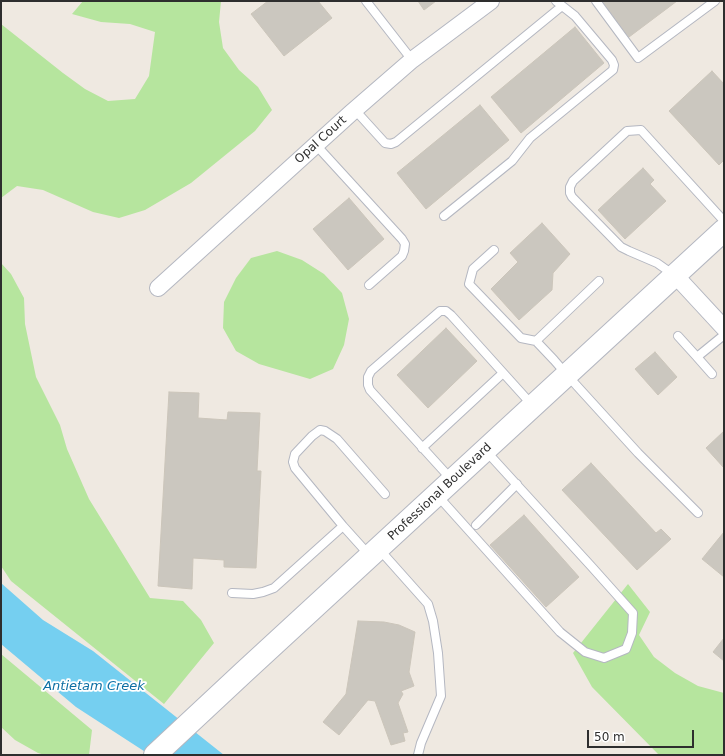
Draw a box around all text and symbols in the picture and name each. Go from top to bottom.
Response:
street label: Opal Court [292,113,350,167]
street label: Professional Boulevard [385,440,495,544]
water label: Antietam Creek [43,679,145,695]
scale bar [589,722,696,748]
text: 50 m [594,730,625,744]

